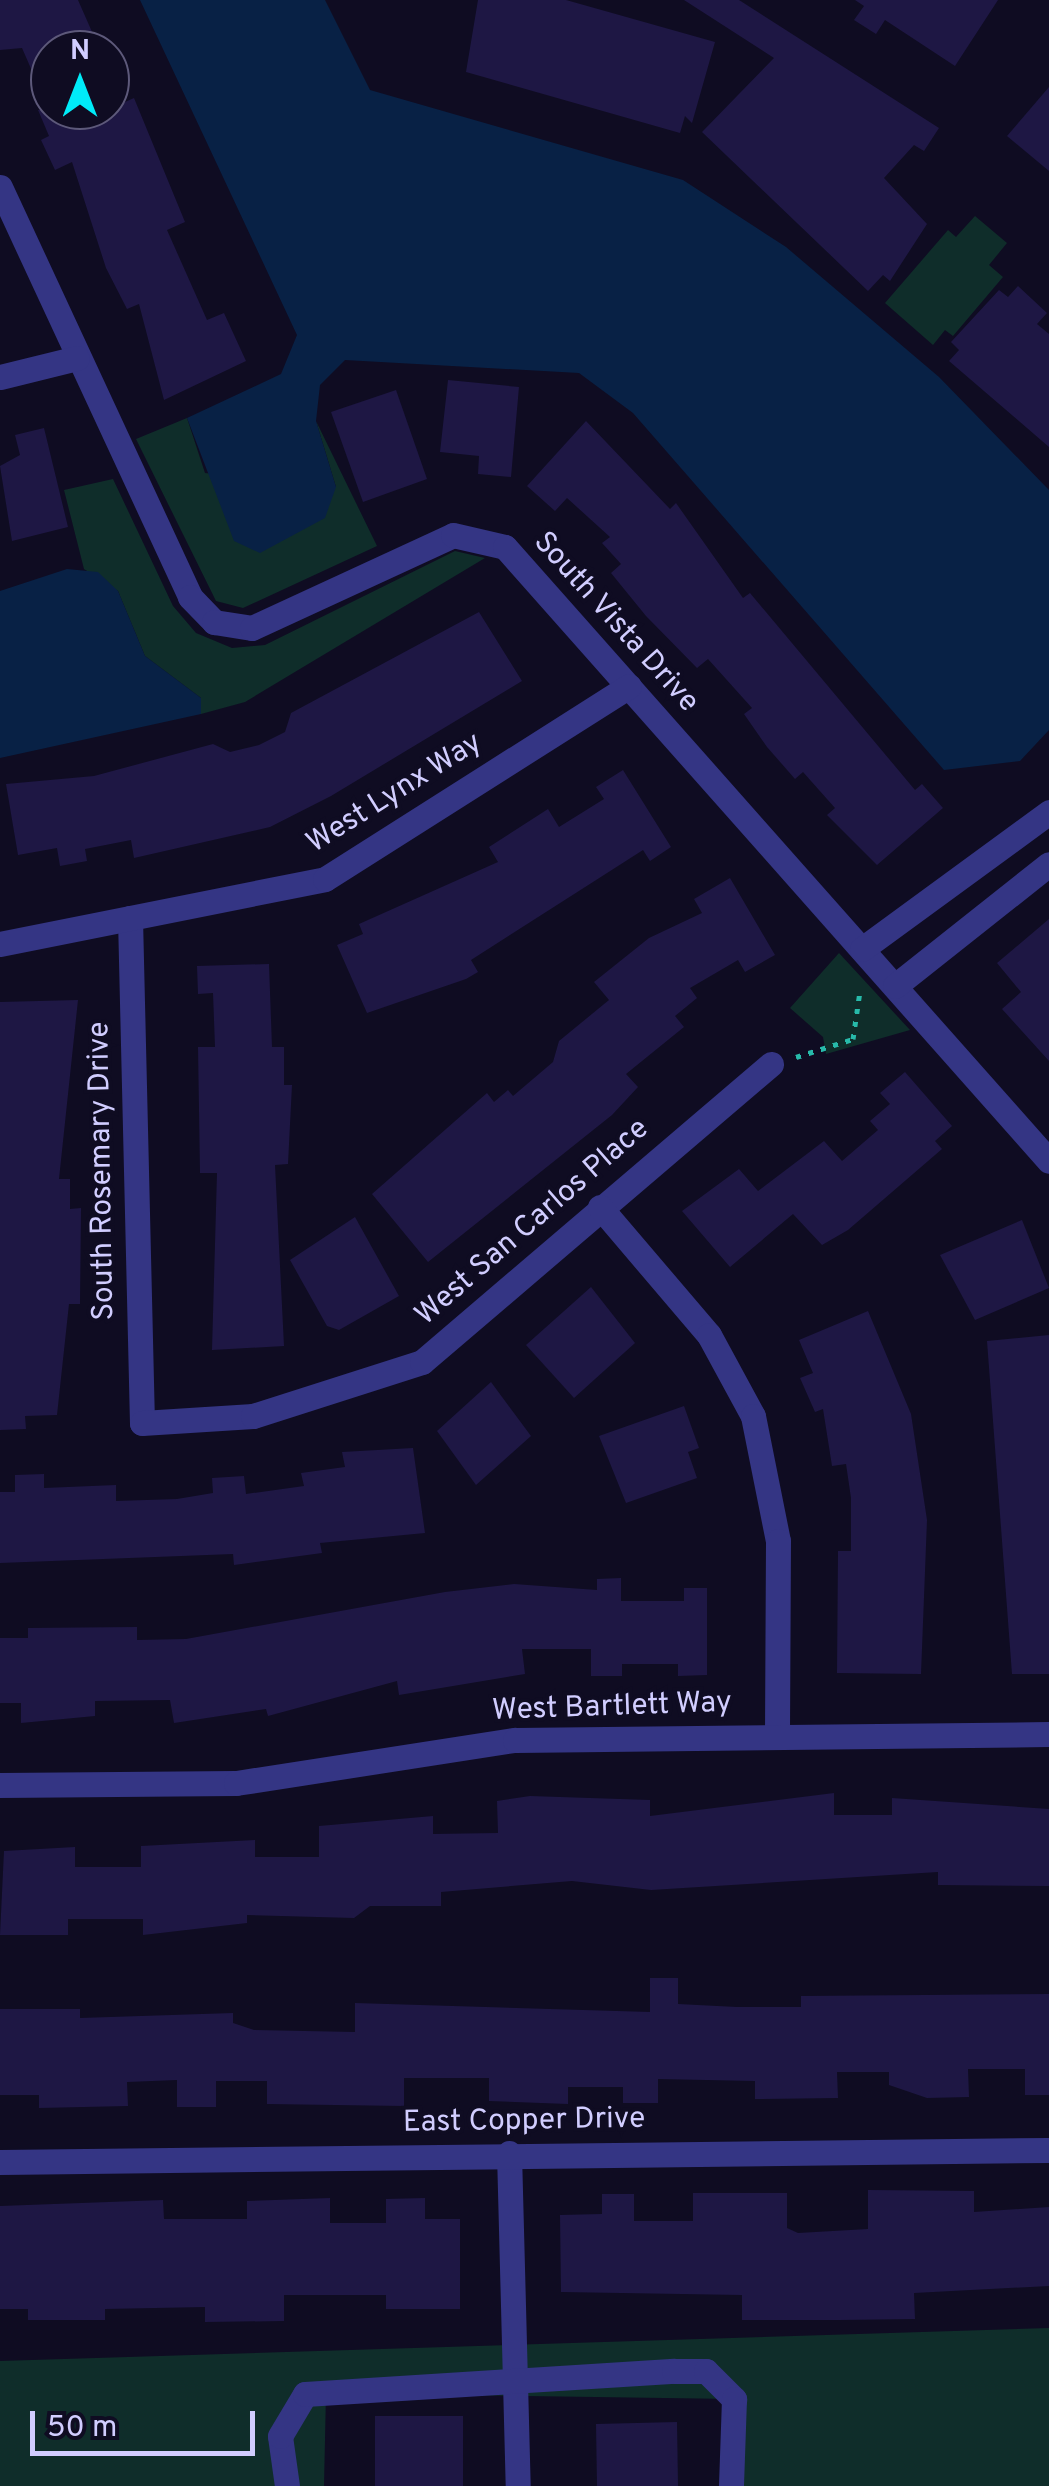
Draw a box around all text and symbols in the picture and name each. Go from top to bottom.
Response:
north arrow [30,30,130,130]
text: N [70,34,90,70]
street label: South Vista Drive [524,525,706,721]
street label: West Lynx Way [301,726,489,862]
street label: South Rosemary Drive [82,1021,124,1321]
street label: West San Carlos Place [409,1112,657,1334]
street label: West Bartlett Way [491,1686,733,1730]
street label: East Copper Drive [403,2102,645,2142]
scale bar [35,2391,260,2453]
text: 50 m [47,2410,117,2447]

